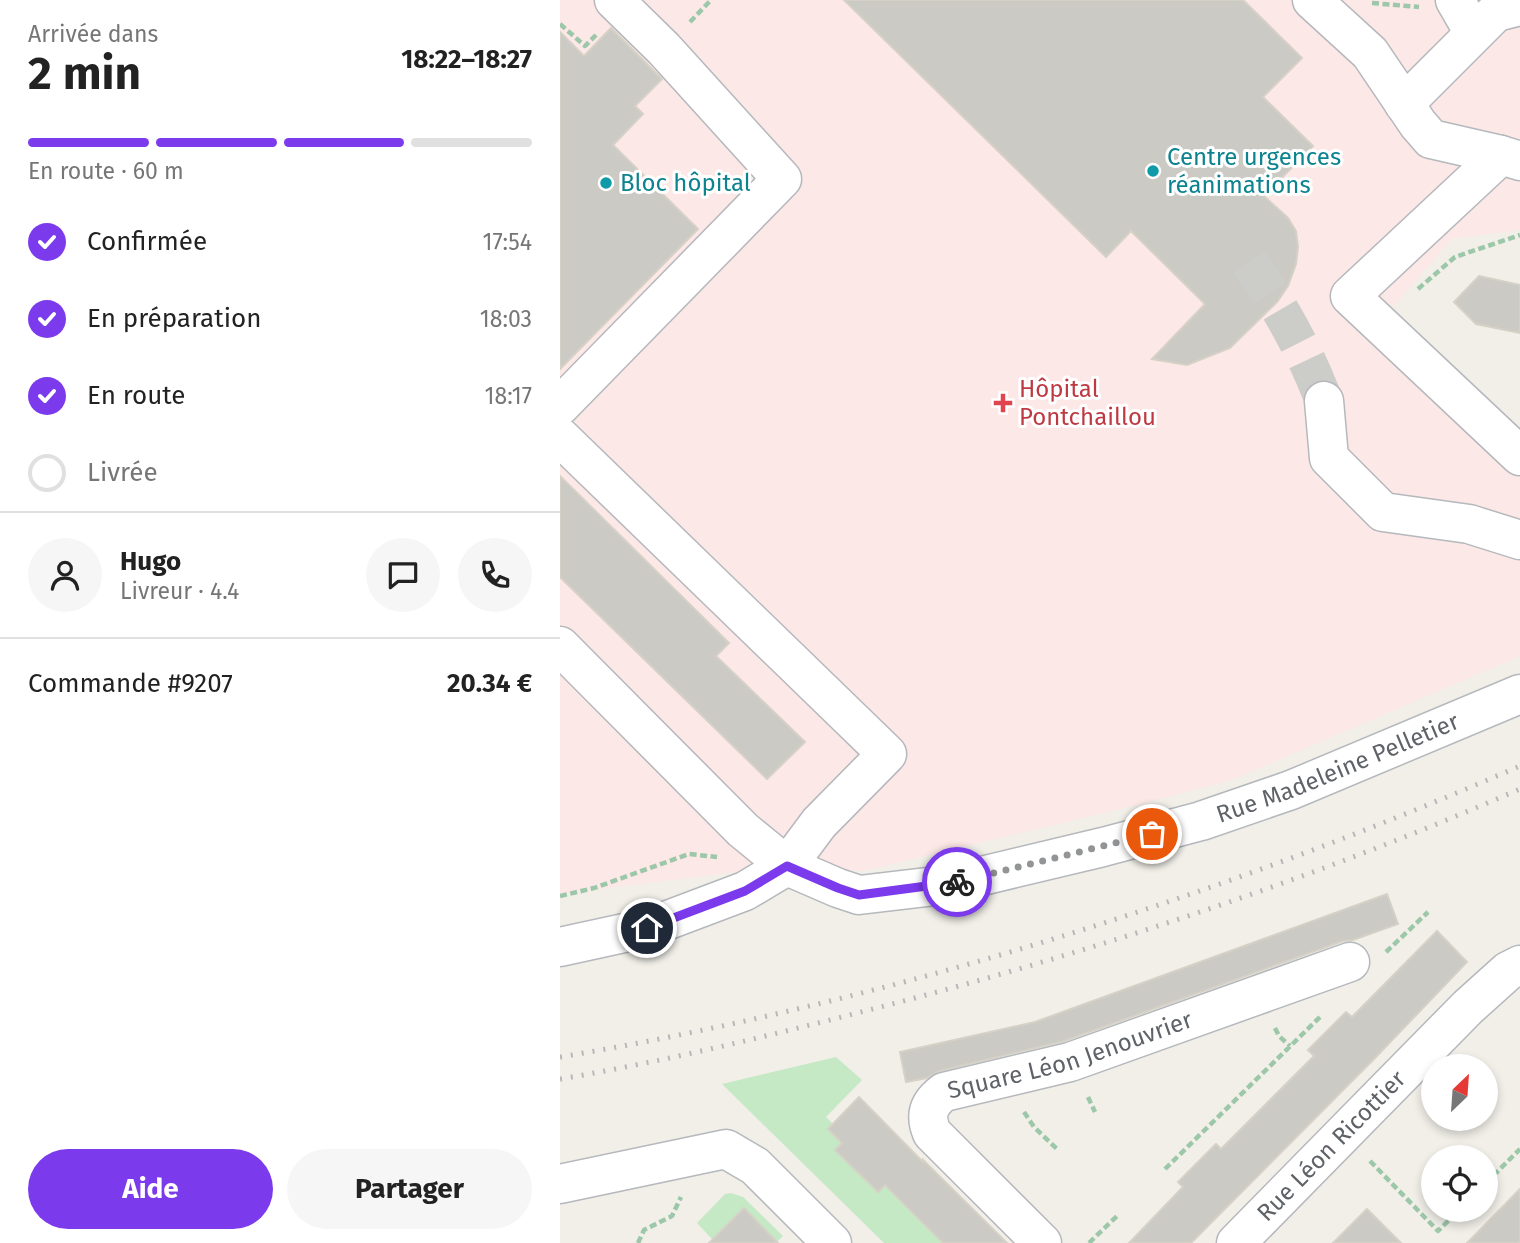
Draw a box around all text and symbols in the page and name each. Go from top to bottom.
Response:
text: Arrivée dans [28,20,158,48]
text: 18:22–18:27 [401,44,532,75]
text: 2 min [28,46,141,101]
place label: Centre urgences réanimations [1167,143,1341,199]
text: En route · 60 m [28,157,184,185]
marker: Centre urgences réanimations [1145,163,1161,179]
place label: Bloc hôpital [620,169,751,197]
marker: Bloc hôpital [598,175,614,191]
icon: check [28,223,66,261]
text: Confirmée [87,226,207,257]
text: 17:54 [482,228,532,256]
icon: check [28,300,66,338]
text: En préparation [87,303,261,334]
text: 18:03 [480,305,532,333]
place label: Hôpital Pontchaillou [1019,375,1156,431]
icon: check [28,377,66,415]
text: En route [87,380,186,411]
text: 18:17 [485,382,532,410]
marker: Hôpital Pontchaillou [993,393,1013,413]
text: Livrée [87,457,158,488]
button: person [28,538,102,612]
button: chat [366,538,440,612]
button: phone [458,538,532,612]
text: Hugo [120,546,181,577]
text: Livreur · 4.4 [120,577,239,605]
text: Commande #9207 [28,668,233,699]
text: 20.34 € [447,668,532,699]
street label: Rue Madeleine Pelletier [1213,707,1464,829]
pin [1122,804,1182,864]
icon: bag [1133,815,1171,853]
courier [922,847,992,917]
icon: bike [938,863,976,901]
pin [617,898,677,958]
icon: home [628,909,666,947]
street label: Square Léon Jenouvrier [945,1005,1197,1105]
north arrow [1421,1054,1498,1130]
map controls [1421,1054,1498,1222]
street label: Rue Léon Ricottier [1251,1064,1412,1227]
button: locate [1421,1145,1498,1222]
button: Aide [28,1149,273,1229]
button: Partager [287,1149,532,1229]

